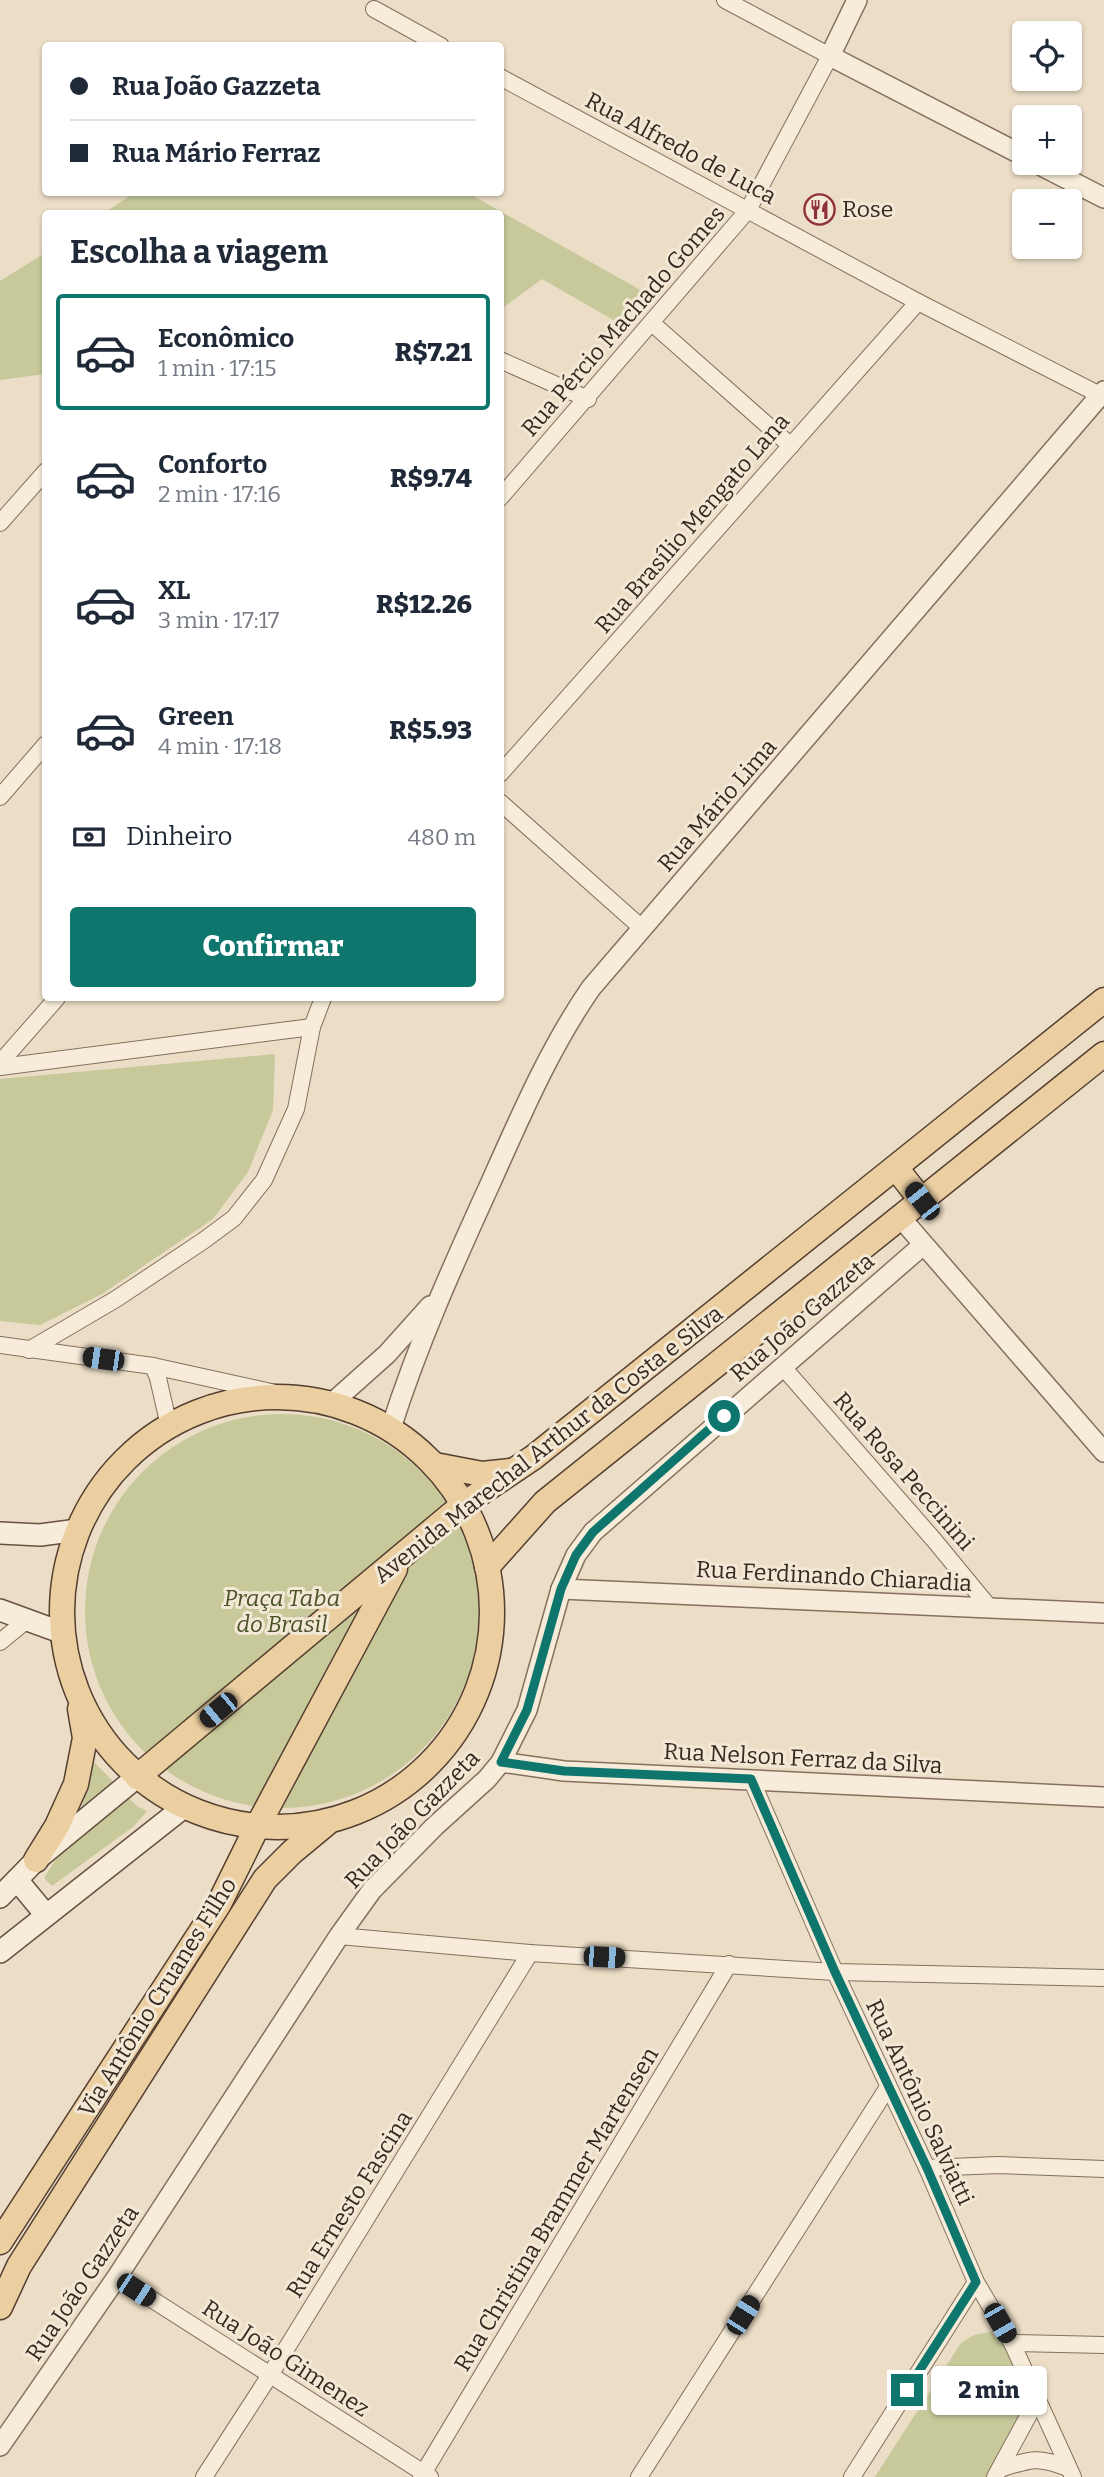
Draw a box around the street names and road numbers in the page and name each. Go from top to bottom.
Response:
street label: Rua Alfredo de Luca [581,86,782,210]
street label: Rua Pércio Machado Gomes [515,200,731,442]
street label: Rua Brasílio Mengato Lana [589,407,795,639]
street label: Rua Mário Lima [652,732,783,877]
street label: Rua João Gazzeta [724,1247,880,1387]
street label: Avenida Marechal Arthur da Costa e Silva [368,1299,728,1589]
street label: Rua Rosa Peccinini [828,1386,980,1556]
street label: Rua Ferdinando Chiaradia [695,1555,973,1597]
street label: Rua Nelson Ferraz da Silva [663,1737,944,1779]
street label: Rua João Gazzeta [339,1744,485,1894]
street label: Via Antônio Cruanes Filho [72,1872,242,2122]
street label: Rua Antônio Salviatti [860,1995,980,2209]
street label: Rua Christina Brammer Martensen [448,2042,664,2376]
street label: Rua Ernesto Fascina [280,2105,418,2303]
street label: Rua João Gazzeta [20,2199,145,2366]
street label: Rua João Gimenez [197,2294,375,2422]

